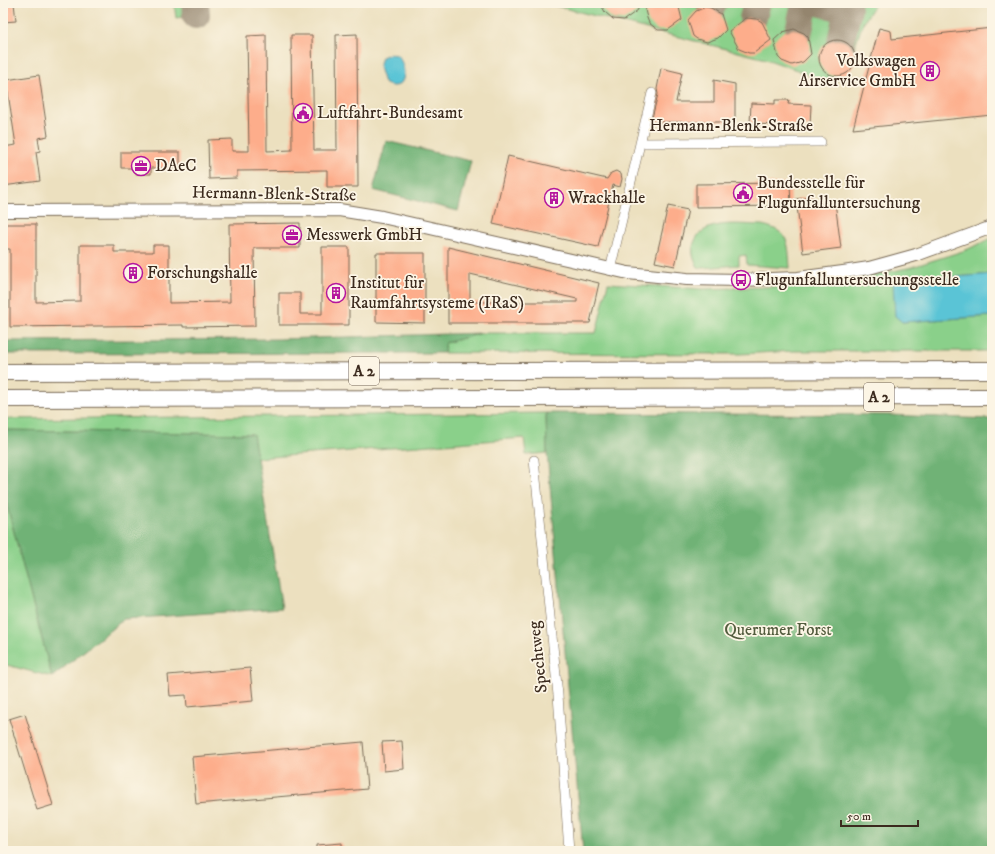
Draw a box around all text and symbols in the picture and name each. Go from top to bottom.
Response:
place label: Volkswagen Airservice GmbH [799,50,916,92]
building icon: Volkswagen Airservice GmbH [919,60,941,82]
public building icon: Luftfahrt-Bundesamt [292,102,314,124]
place label: Luftfahrt-Bundesamt [317,102,463,124]
street label: Hermann-Blenk-Straße [649,115,813,137]
office icon: DAeC [130,155,152,177]
place label: DAeC [155,155,197,177]
place label: Bundesstelle für Flugunfalluntersuchung [757,172,921,214]
street label: Hermann-Blenk-Straße [192,182,356,206]
public building icon: Bundesstelle für Flugunfalluntersuchung [732,182,754,204]
building icon: Wrackhalle [543,187,565,209]
place label: Wrackhalle [567,187,645,209]
office icon: Messwerk GmbH [281,224,303,246]
place label: Messwerk GmbH [306,224,423,246]
building icon: Forschungshalle [122,262,144,284]
place label: Forschungshalle [147,262,258,284]
bus stop icon: Flugunfalluntersuchungsstelle [730,269,752,291]
place label: Flugunfalluntersuchungsstelle [755,269,959,291]
place label: Institut für Raumfahrtsysteme (IRaS) [350,272,524,314]
building icon: Institut für Raumfahrtsysteme (IRaS) [325,282,347,304]
road number: A 2 [349,357,379,385]
road number: A 2 [864,383,894,411]
street label: Spechtweg [523,619,553,694]
park label: Querumer Forst [724,619,832,641]
scale bar [841,802,918,828]
text: 50 m [847,809,871,824]

